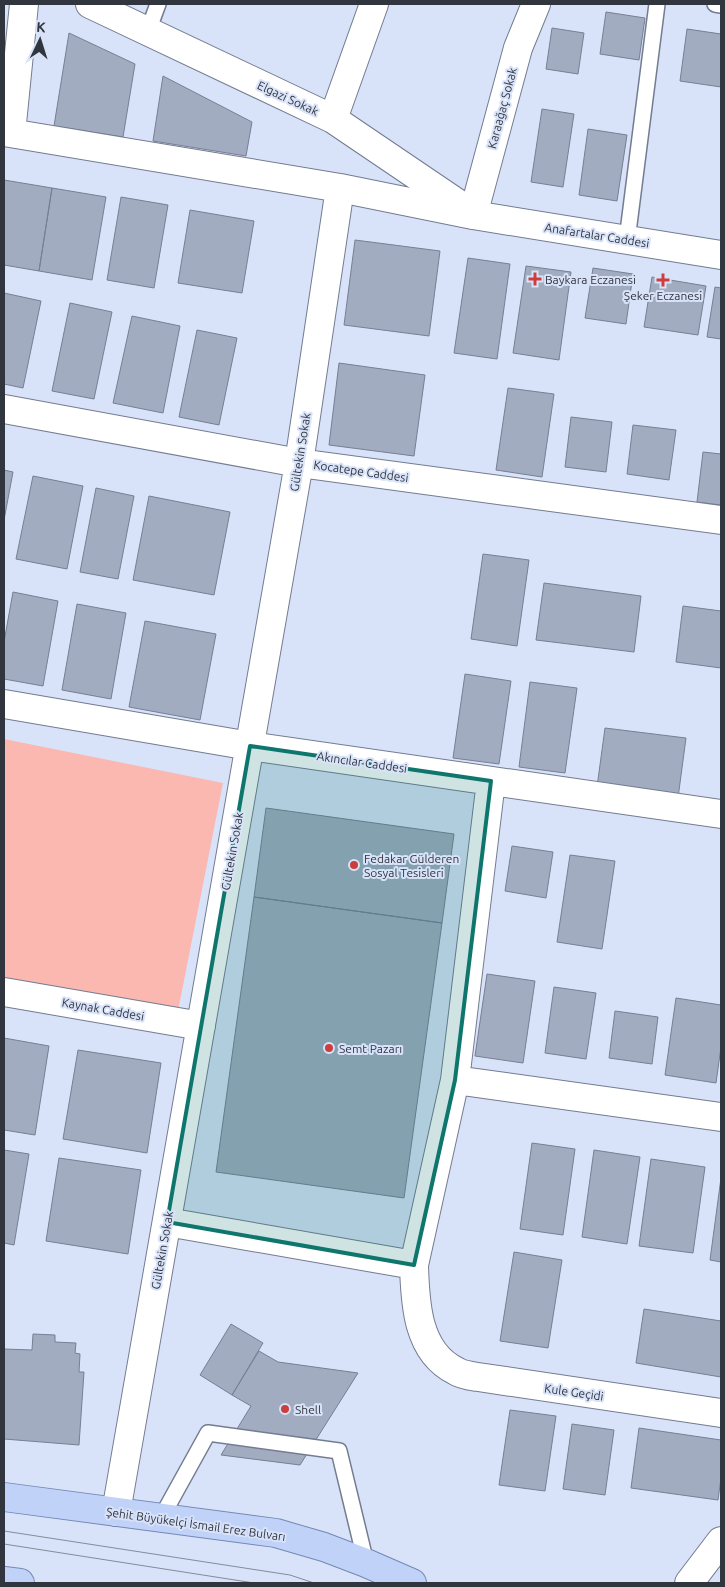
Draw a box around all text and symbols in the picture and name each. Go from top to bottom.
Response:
north arrow [15,15,65,65]
text: K [36,19,47,35]
street label: Karaağaç Sokak [485,66,519,150]
street label: Elgazi Sokak [255,78,321,118]
street label: Anafartalar Caddesi [544,220,650,250]
marker: Baykara Eczanesi [529,273,541,285]
place label: Baykara Eczanesi [545,273,636,286]
marker: Şeker Eczanesi [657,274,669,286]
place label: Şeker Eczanesi [624,289,702,302]
street label: Gültekin Sokak [287,412,313,492]
street label: Kocatepe Caddesi [313,458,409,484]
street label: Akıncılar Caddesi [316,749,408,775]
street label: Gültekin Sokak [219,811,245,891]
place label: Fedakar Gülderen Sosyal Tesisleri [364,852,459,879]
marker: Fedakar Gülderen Sosyal Tesisleri [348,859,360,871]
street label: Kaynak Caddesi [61,995,145,1023]
marker: Semt Pazarı [323,1042,335,1054]
place label: Semt Pazarı [339,1042,402,1055]
street label: Gültekin Sokak [149,1210,175,1290]
street label: Kule Geçidi [544,1381,605,1403]
marker: Shell [279,1403,291,1415]
place label: Shell [295,1403,321,1416]
street label: Şehit Büyükelçi İsmail Erez Bulvarı [105,1505,287,1543]

